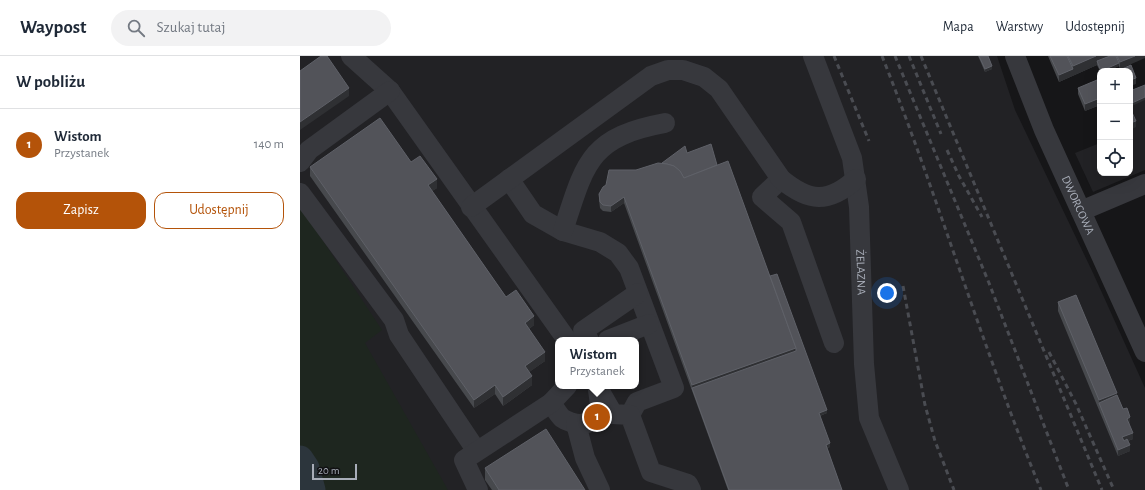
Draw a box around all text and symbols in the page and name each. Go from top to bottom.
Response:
search box [111,10,391,46]
icon: search [125,17,147,39]
text: Waypost [20,18,87,37]
text: Szukaj tutaj [157,20,226,35]
text: Mapa [943,20,974,34]
text: Warstwy [996,20,1043,34]
text: Udostępnij [1065,20,1125,34]
map controls [1097,68,1133,176]
button: + [1097,68,1133,104]
text: W pobliżu [16,73,85,90]
button: − [1097,104,1133,140]
text: Wistom [54,129,102,144]
text: 1 [27,138,31,151]
text: 140 m [254,138,284,151]
button: locate [1097,140,1133,176]
text: Przystanek [54,147,109,160]
street label: DWORCOWA [1060,174,1097,236]
button: Zapisz [16,192,146,229]
button: Udostępnij [154,192,284,229]
street label: ŻELAZNA [854,249,868,295]
your location [877,283,897,303]
popup [555,337,639,389]
text: Wistom [569,347,617,362]
text: Przystanek [569,365,625,378]
pin: 1 [584,402,610,432]
scale bar [312,462,357,481]
text: 20 m [318,465,339,476]

